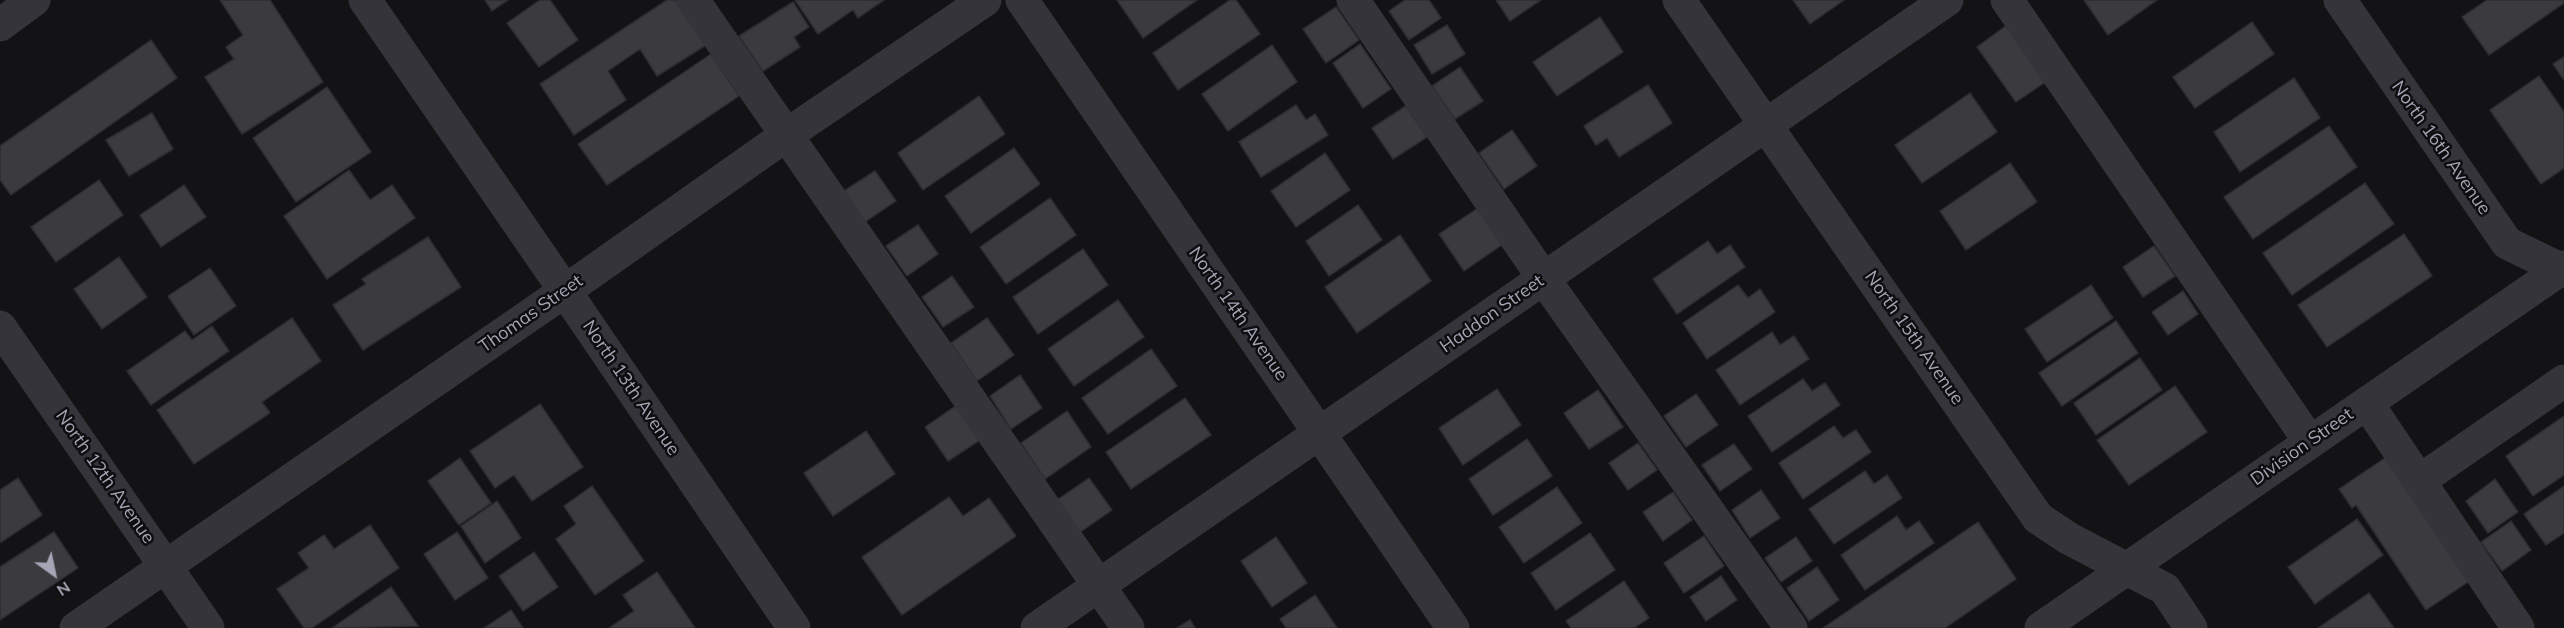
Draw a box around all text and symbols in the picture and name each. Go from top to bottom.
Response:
street label: North 16th Avenue [2387,77,2495,219]
street label: North 14th Avenue [1184,243,1292,385]
street label: North 15th Avenue [1860,267,1968,409]
street label: Thomas Street [475,270,587,358]
street label: Haddon Street [1436,270,1548,358]
street label: North 13th Avenue [578,316,684,460]
street label: Division Street [2247,404,2357,490]
street label: North 12th Avenue [51,406,159,548]
north arrow [24,544,84,604]
text: N [53,577,74,601]

